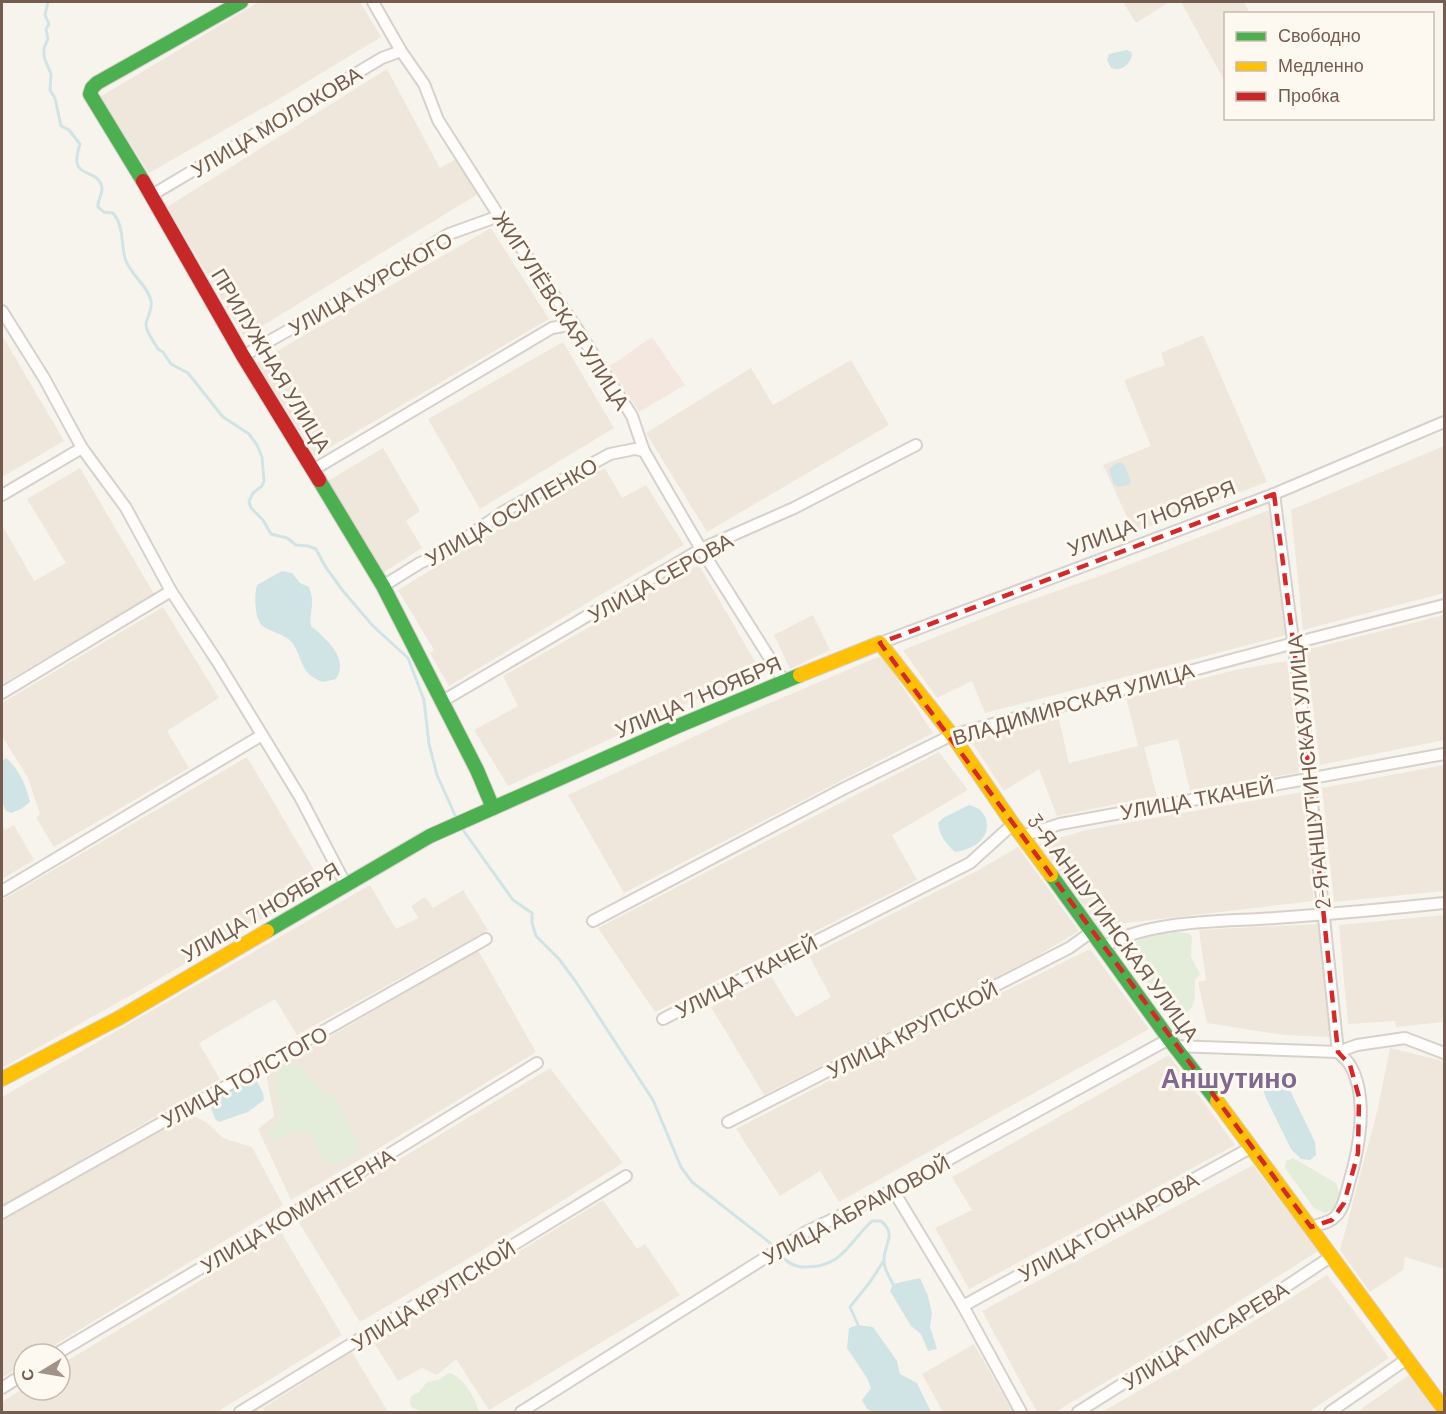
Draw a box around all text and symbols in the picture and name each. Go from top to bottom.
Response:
legend [1224,12,1434,120]
text: Свободно [1278,24,1361,46]
text: Медленно [1278,54,1364,76]
street label: УЛИЦА МОЛОКОВА [186,60,366,182]
text: Пробка [1278,84,1341,106]
street label: ЖИГУЛЁВСКАЯ УЛИЦА [488,206,636,414]
street label: УЛИЦА КУРСКОГО [284,226,456,340]
street label: ПРИЛУЖНАЯ УЛИЦА [207,263,337,457]
street label: УЛИЦА ОСИПЕНКО [421,452,601,570]
street label: УЛИЦА 7 НОЯБРЯ [1063,473,1239,561]
street label: УЛИЦА СЕРОВА [583,527,737,627]
street label: 2-Я АНШУТИНСКАЯ УЛИЦА [1281,634,1335,910]
street label: УЛИЦА 7 НОЯБРЯ [611,650,785,742]
street label: ВЛАДИМИРСКАЯ УЛИЦА [950,657,1196,749]
street label: УЛИЦА ТКАЧЕЙ [1118,772,1276,824]
street label: 3-Я АНШУТИНСКАЯ УЛИЦА [1023,808,1205,1046]
street label: УЛИЦА 7 НОЯБРЯ [177,856,343,966]
street label: УЛИЦА ТКАЧЕЙ [671,929,821,1023]
street label: УЛИЦА КРУПСКОЙ [823,975,1001,1083]
street label: УЛИЦА ТОЛСТОГО [156,1020,332,1132]
district label: Аншутино [1161,1061,1297,1094]
street label: УЛИЦА КОМИНТЕРНА [196,1142,398,1278]
street label: УЛИЦА АБРАМОВОЙ [758,1149,954,1269]
street label: УЛИЦА ГОНЧАРОВА [1014,1166,1202,1286]
street label: УЛИЦА КРУПСКОЙ [347,1235,519,1355]
street label: УЛИЦА ПИСАРЕВА [1117,1275,1293,1395]
north arrow [12,1342,72,1402]
text: С [16,1367,37,1382]

